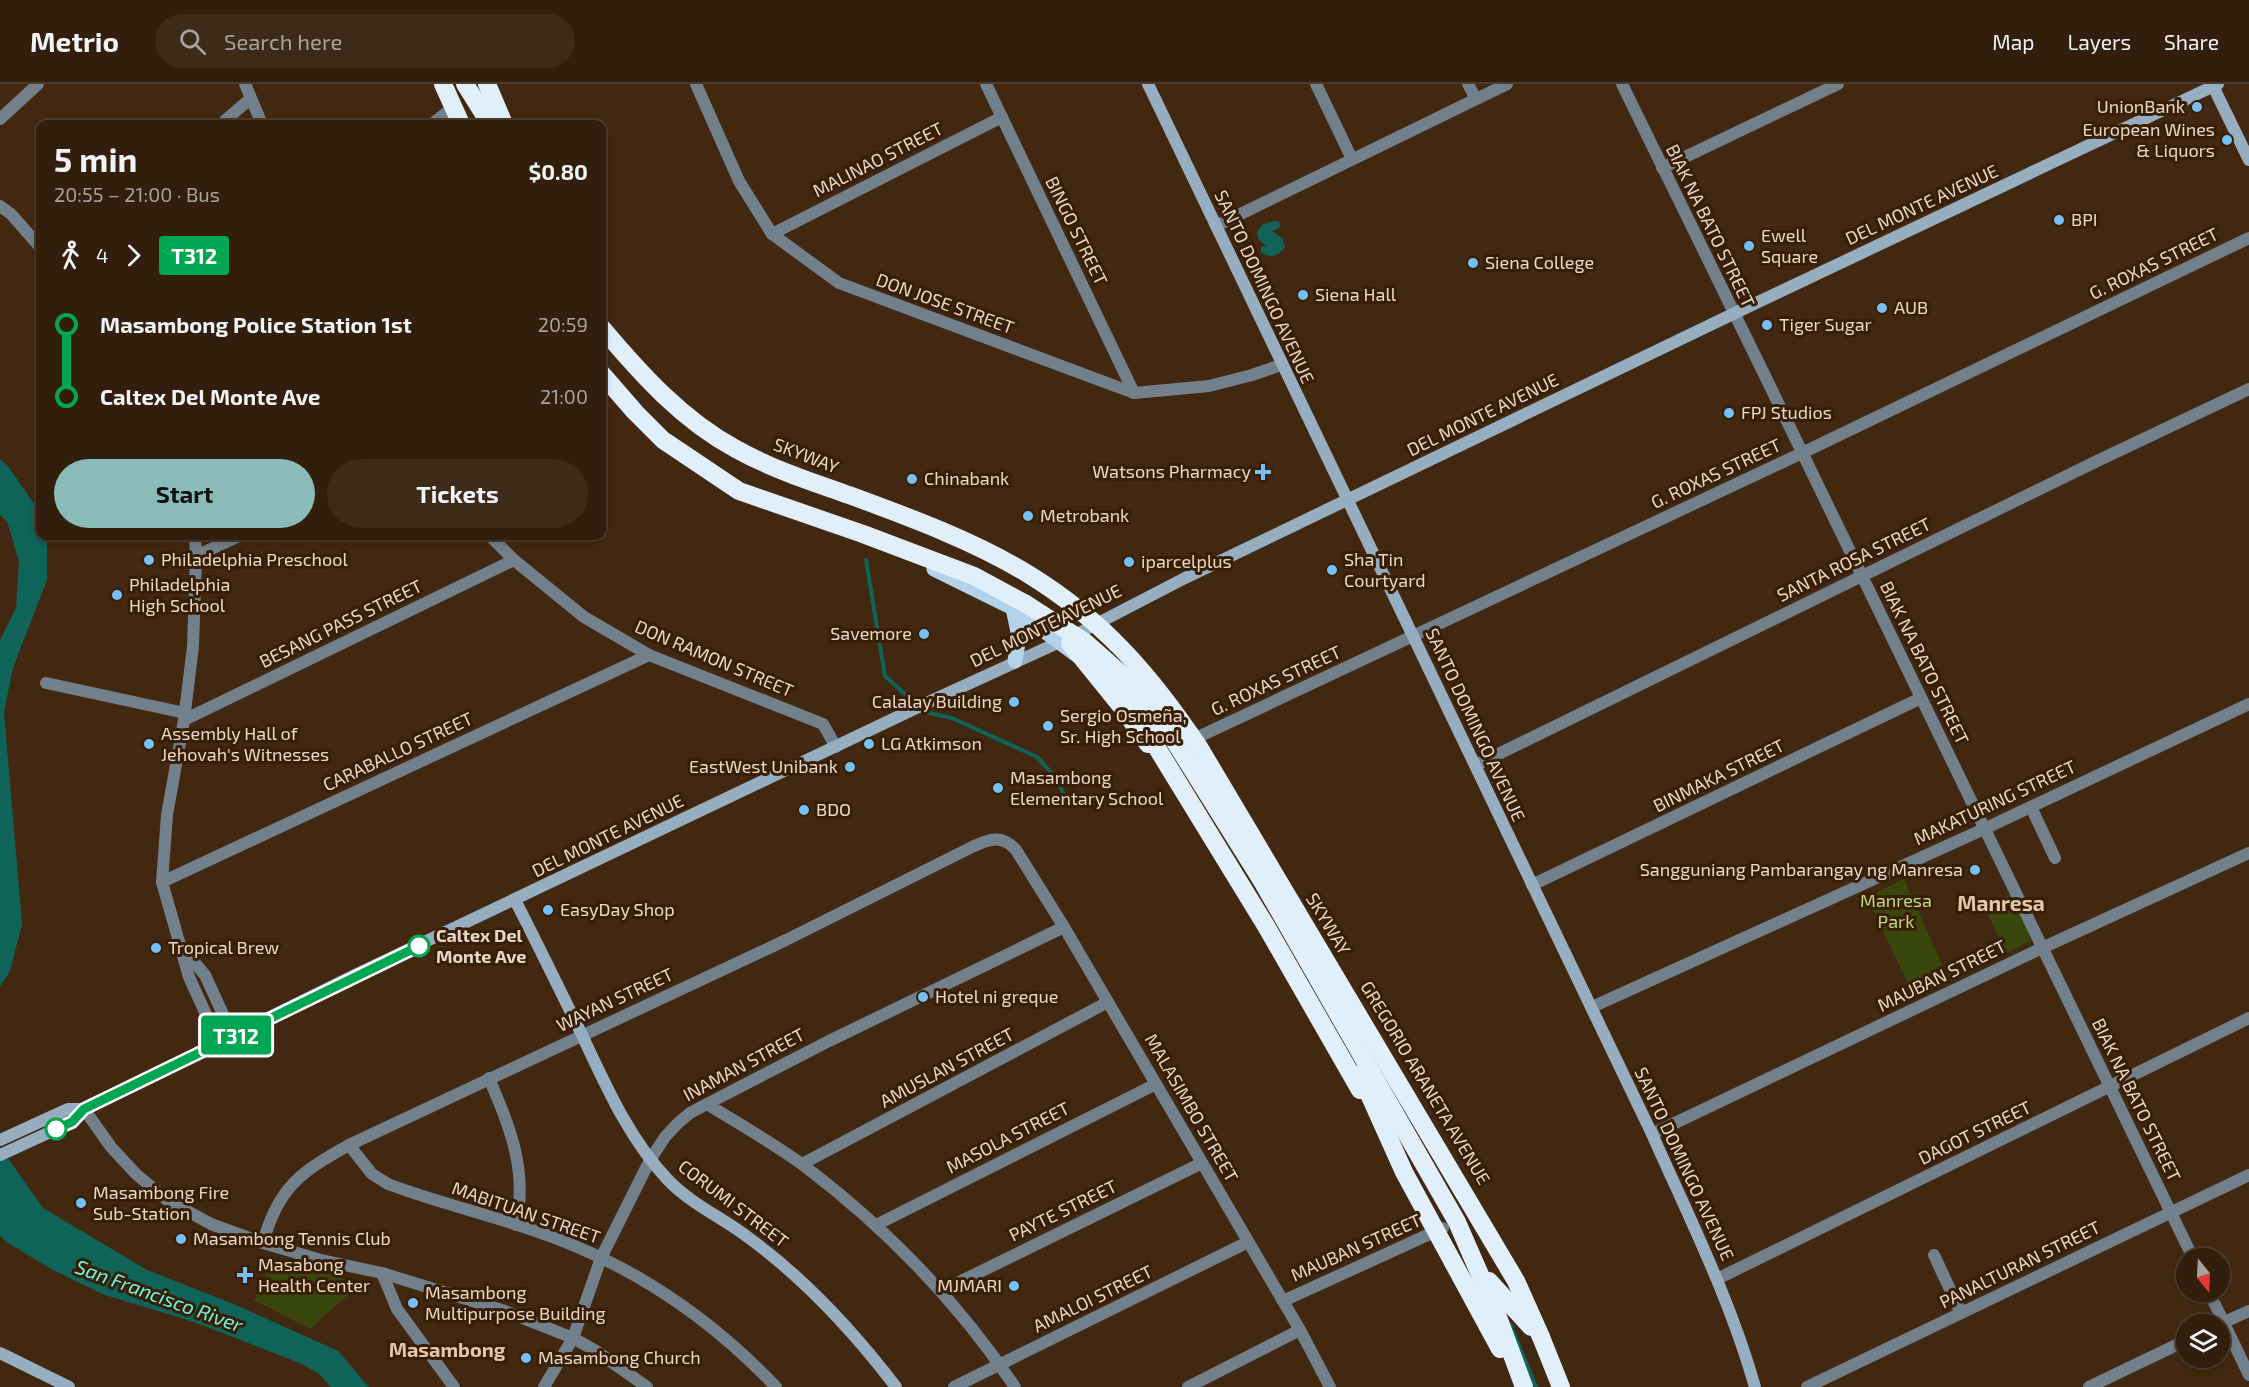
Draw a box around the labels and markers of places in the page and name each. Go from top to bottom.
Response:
place label: UnionBank [2097,95,2185,117]
marker: UnionBank [2190,100,2204,114]
place label: European Wines & Liquors [2082,118,2215,161]
marker: European Wines & Liquors [2220,133,2234,147]
place label: BPI [2071,208,2098,230]
marker: BPI [2052,213,2066,227]
place label: Ewell Square [1761,224,1818,267]
marker: Ewell Square [1742,239,1756,253]
place label: Siena College [1485,251,1594,273]
marker: Siena College [1466,256,1480,270]
place label: Siena Hall [1315,283,1397,305]
marker: Siena Hall [1296,288,1310,302]
place label: AUB [1894,296,1928,318]
marker: AUB [1875,301,1889,315]
place label: Tiger Sugar [1779,313,1872,335]
marker: Tiger Sugar [1760,318,1774,332]
place label: FPJ Studios [1741,401,1832,423]
marker: FPJ Studios [1722,406,1736,420]
place label: Watsons Pharmacy [1092,460,1251,482]
marker: Watsons Pharmacy [1256,465,1270,479]
place label: Chinabank [924,467,1009,489]
marker: Chinabank [905,472,919,486]
place label: Metrobank [1040,504,1129,526]
marker: Metrobank [1021,509,1035,523]
place label: Philadelphia Preschool [161,548,348,570]
place label: Sha Tin Courtyard [1344,548,1426,591]
place label: iparcelplus [1141,550,1232,572]
marker: Philadelphia Preschool [142,553,156,567]
marker: iparcelplus [1122,555,1136,569]
marker: Sha Tin Courtyard [1325,563,1339,577]
place label: Philadelphia High School [129,573,230,616]
marker: Philadelphia High School [110,588,124,602]
place label: Savemore [830,622,912,644]
marker: Savemore [917,627,931,641]
place label: Calalay Building [872,690,1002,712]
marker: Calalay Building [1007,695,1021,709]
place label: Sergio Osmeña, Sr. High School [1060,704,1187,747]
marker: Sergio Osmeña, Sr. High School [1041,719,1055,733]
place label: Assembly Hall of Jehovah's Witnesses [161,722,329,765]
place label: LG Atkimson [881,732,982,754]
marker: Assembly Hall of Jehovah's Witnesses [142,737,156,751]
marker: LG Atkimson [862,737,876,751]
place label: EastWest Unibank [689,755,838,777]
marker: EastWest Unibank [843,760,857,774]
place label: Masambong Elementary School [1010,766,1164,809]
marker: Masambong Elementary School [991,781,1005,795]
place label: BDO [816,798,851,820]
marker: BDO [797,803,811,817]
place label: Sangguniang Pambarangay ng Manresa [1640,858,1963,880]
marker: Sangguniang Pambarangay ng Manresa [1968,863,1982,877]
place label: EasyDay Shop [560,898,675,920]
marker: EasyDay Shop [541,903,555,917]
place label: Caltex Del Monte Ave [436,924,526,967]
marker: Caltex Del Monte Ave [408,935,430,957]
place label: Tropical Brew [168,936,279,958]
marker: Tropical Brew [149,941,163,955]
place label: Hotel ni greque [935,985,1058,1007]
marker: Hotel ni greque [916,990,930,1004]
unlabelled marker [45,1118,67,1140]
place label: Masambong Fire Sub-Station [93,1181,229,1224]
marker: Masambong Fire Sub-Station [74,1196,88,1210]
place label: Masambong Tennis Club [193,1227,391,1249]
marker: Masambong Tennis Club [174,1232,188,1246]
place label: Masabong Health Center [258,1253,370,1296]
marker: Masabong Health Center [236,1266,254,1284]
place label: MJMARI [937,1274,1002,1296]
marker: MJMARI [1007,1279,1021,1293]
place label: Masambong Multipurpose Building [425,1281,606,1324]
marker: Masambong Multipurpose Building [406,1296,420,1310]
place label: Masambong Church [538,1346,701,1368]
marker: Masambong Church [519,1351,533,1365]

